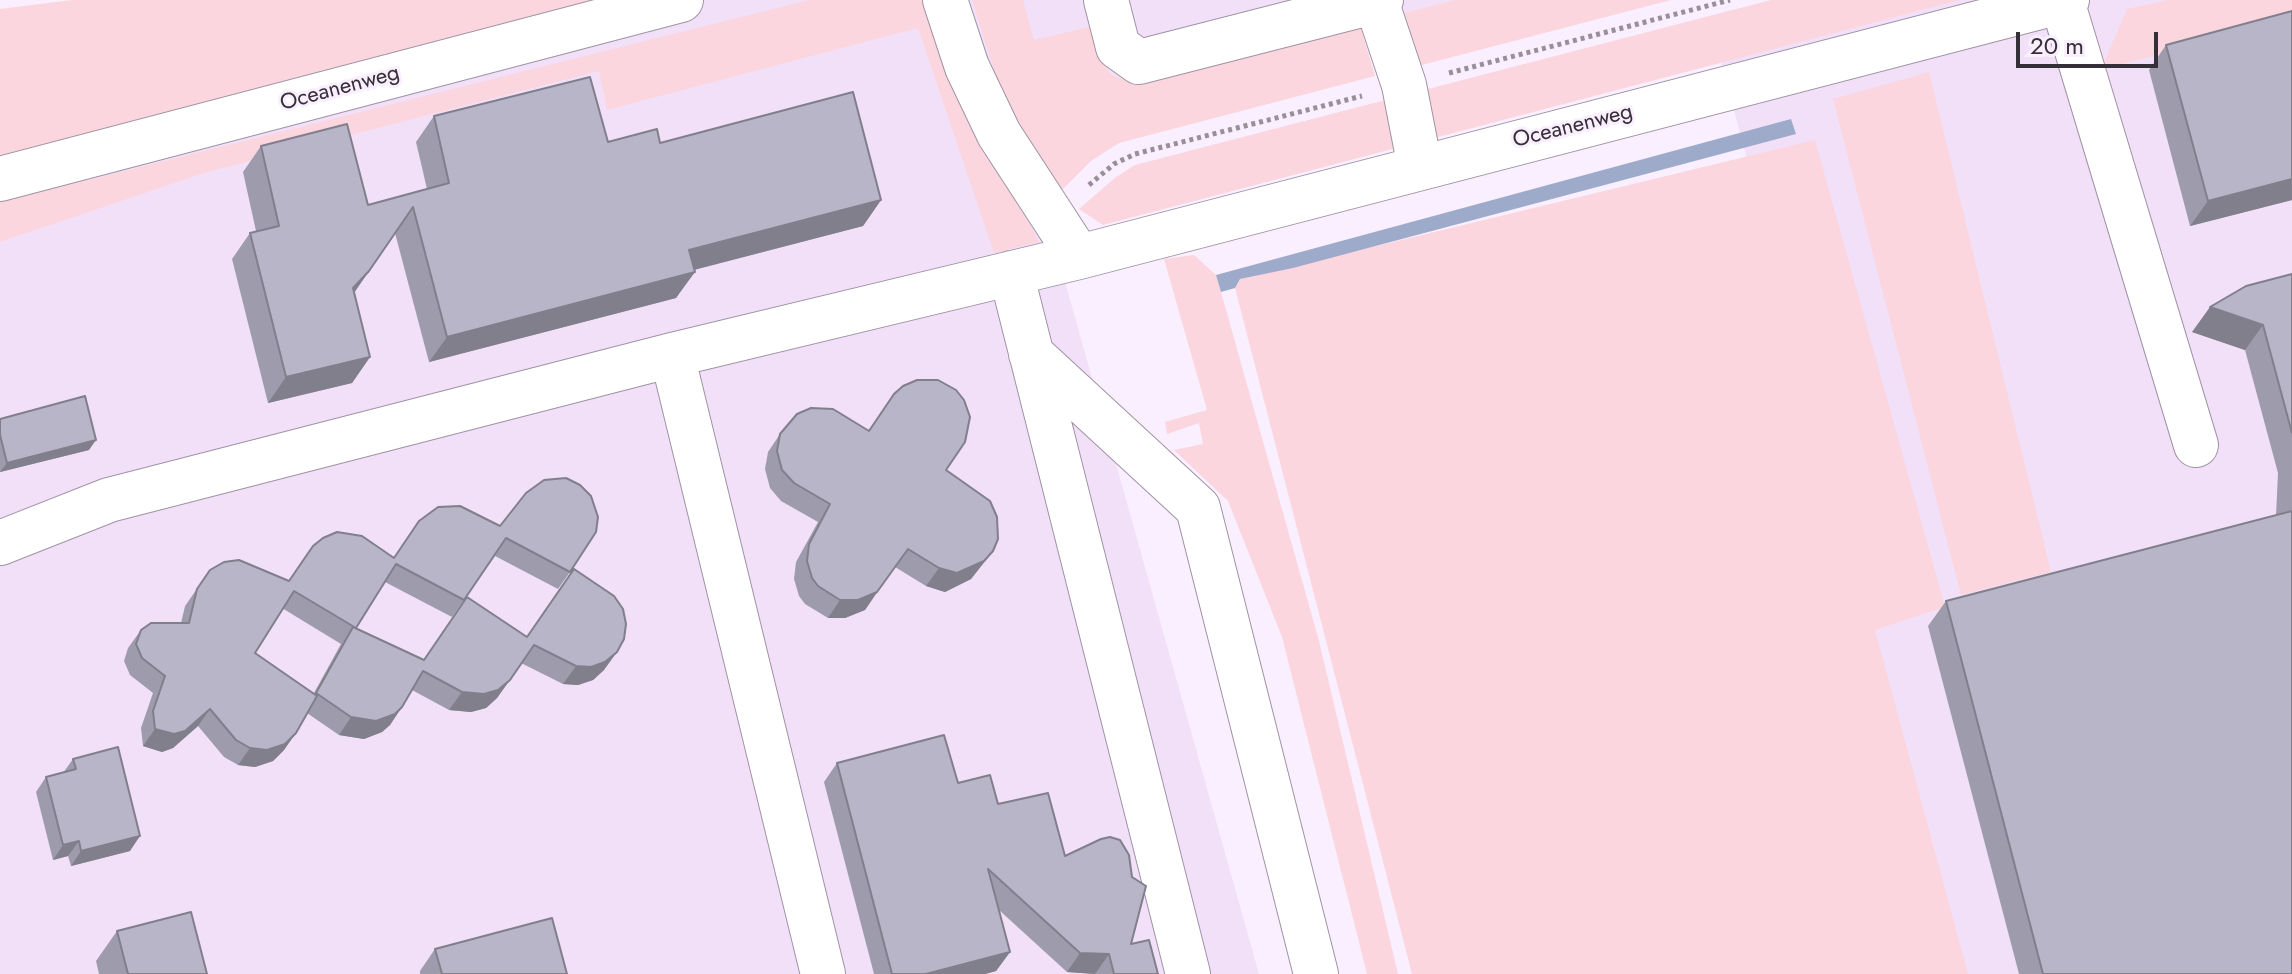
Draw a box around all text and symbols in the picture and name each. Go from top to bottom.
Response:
scale bar [2020,16,2162,66]
text: 20 m [2030,28,2084,63]
street label: Oceanenweg [277,60,403,118]
street label: Oceanenweg [1510,99,1636,155]

